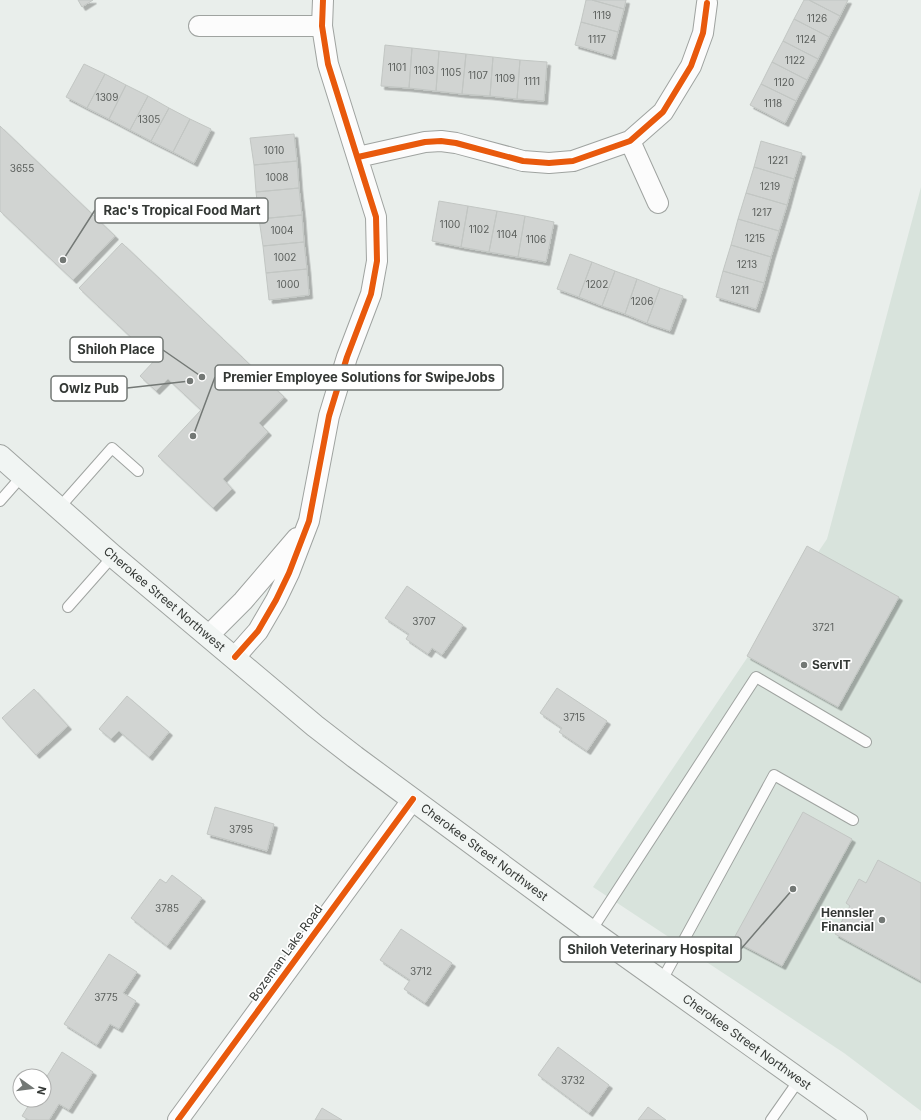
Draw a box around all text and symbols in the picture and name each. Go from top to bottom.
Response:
house number: 1119 [593,9,611,21]
house number: 1126 [807,12,827,24]
house number: 1117 [588,33,606,45]
house number: 1124 [796,33,816,45]
house number: 1122 [785,54,805,66]
house number: 1101 [388,61,406,73]
house number: 1103 [414,64,434,76]
house number: 1105 [441,66,461,78]
house number: 1107 [468,69,488,81]
house number: 1109 [495,72,515,84]
house number: 1111 [524,75,540,87]
house number: 1120 [774,76,794,88]
house number: 1309 [96,91,118,103]
house number: 1118 [764,97,782,109]
house number: 1305 [138,113,160,125]
house number: 1010 [264,144,284,156]
house number: 1221 [768,154,788,166]
house number: 3655 [10,162,34,174]
house number: 1008 [266,171,288,183]
house number: 1219 [760,180,780,192]
callout: Rac's Tropical Food Mart [95,198,268,223]
text: Rac's Tropical Food Mart [103,202,261,218]
house number: 1217 [752,206,772,218]
house number: 1100 [440,218,460,230]
house number: 1102 [469,223,489,235]
house number: 1004 [270,224,294,236]
house number: 1104 [497,228,517,240]
house number: 1215 [745,232,765,244]
house number: 1106 [526,233,546,245]
house number: 1002 [274,251,296,263]
house number: 1213 [737,258,757,270]
house number: 1000 [277,278,300,290]
house number: 1202 [586,278,608,290]
house number: 1211 [731,284,749,296]
house number: 1206 [631,295,653,307]
callout: Shiloh Place [70,337,163,362]
text: Shiloh Place [77,341,155,357]
callout: Premier Employee Solutions for SwipeJobs [215,365,503,390]
text: Premier Employee Solutions for SwipeJobs [223,369,495,385]
callout: Owlz Pub [51,376,127,401]
text: Owlz Pub [59,380,119,396]
street label: Cherokee Street Northwest [101,543,229,654]
house number: 3707 [412,615,436,627]
house number: 3721 [812,621,834,633]
place label: ServIT [812,657,851,672]
marker: ServIT [799,660,809,670]
house number: 3715 [563,711,585,723]
street label: Cherokee Street Northwest [418,800,551,904]
house number: 3795 [229,823,253,835]
house number: 3785 [155,902,179,914]
street label: Bozeman Lake Road [246,902,326,1004]
place label: Hennsler Financial [821,905,874,934]
marker: Hennsler Financial [877,915,887,925]
callout: Shiloh Veterinary Hospital [560,937,741,962]
text: Shiloh Veterinary Hospital [567,941,733,957]
house number: 3712 [410,965,432,977]
house number: 3775 [94,991,118,1003]
street label: Cherokee Street Northwest [680,991,814,1093]
north arrow [12,1068,52,1108]
house number: 3732 [561,1074,585,1086]
text: N [34,1085,50,1096]

